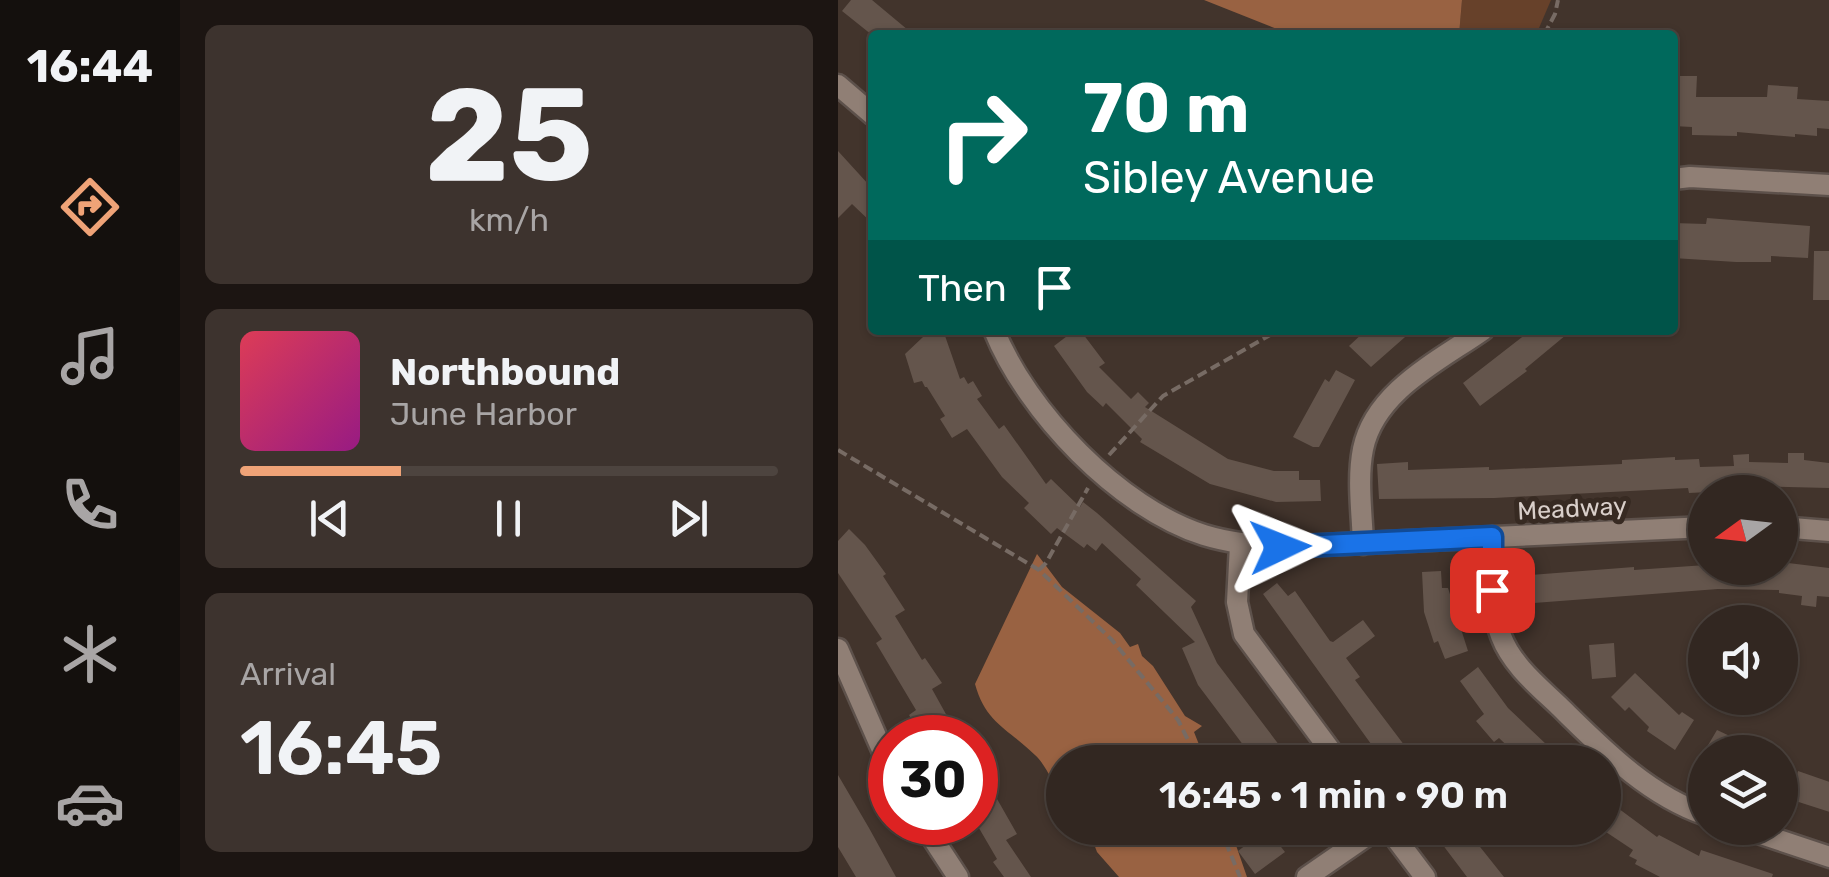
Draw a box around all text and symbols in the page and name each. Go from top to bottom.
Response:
text: 16:44 [27,40,153,93]
text: 25 [425,58,593,213]
text: 70 m [1083,67,1250,150]
icon: right [918,70,1048,200]
text: Sibley Avenue [1083,151,1375,204]
icon: directions [55,172,125,242]
text: km/h [469,201,549,239]
icon: arrive [1027,260,1082,315]
text: Then [918,265,1007,311]
icon: music [55,321,125,391]
text: Northbound [390,349,620,395]
text: June Harbor [390,395,577,433]
icon: phone [55,470,125,540]
north arrow [1688,475,1798,585]
map controls [1688,475,1798,845]
icon: previous [302,491,357,546]
icon: pause [481,491,536,546]
icon: next [661,491,716,546]
street label: Meadway [1517,491,1628,526]
position arrow [1228,495,1332,599]
pin [1450,548,1535,633]
icon: arrive [1465,563,1520,618]
button: sound [1688,605,1798,715]
icon: climate [55,619,125,689]
text: Arrival [240,655,336,693]
text: 16:45 [240,704,442,793]
speed limit sign: 30 [868,715,998,845]
button: layers [1688,735,1798,845]
icon: car [55,768,125,838]
text: 16:45 · 1 min · 90 m [1159,772,1508,818]

